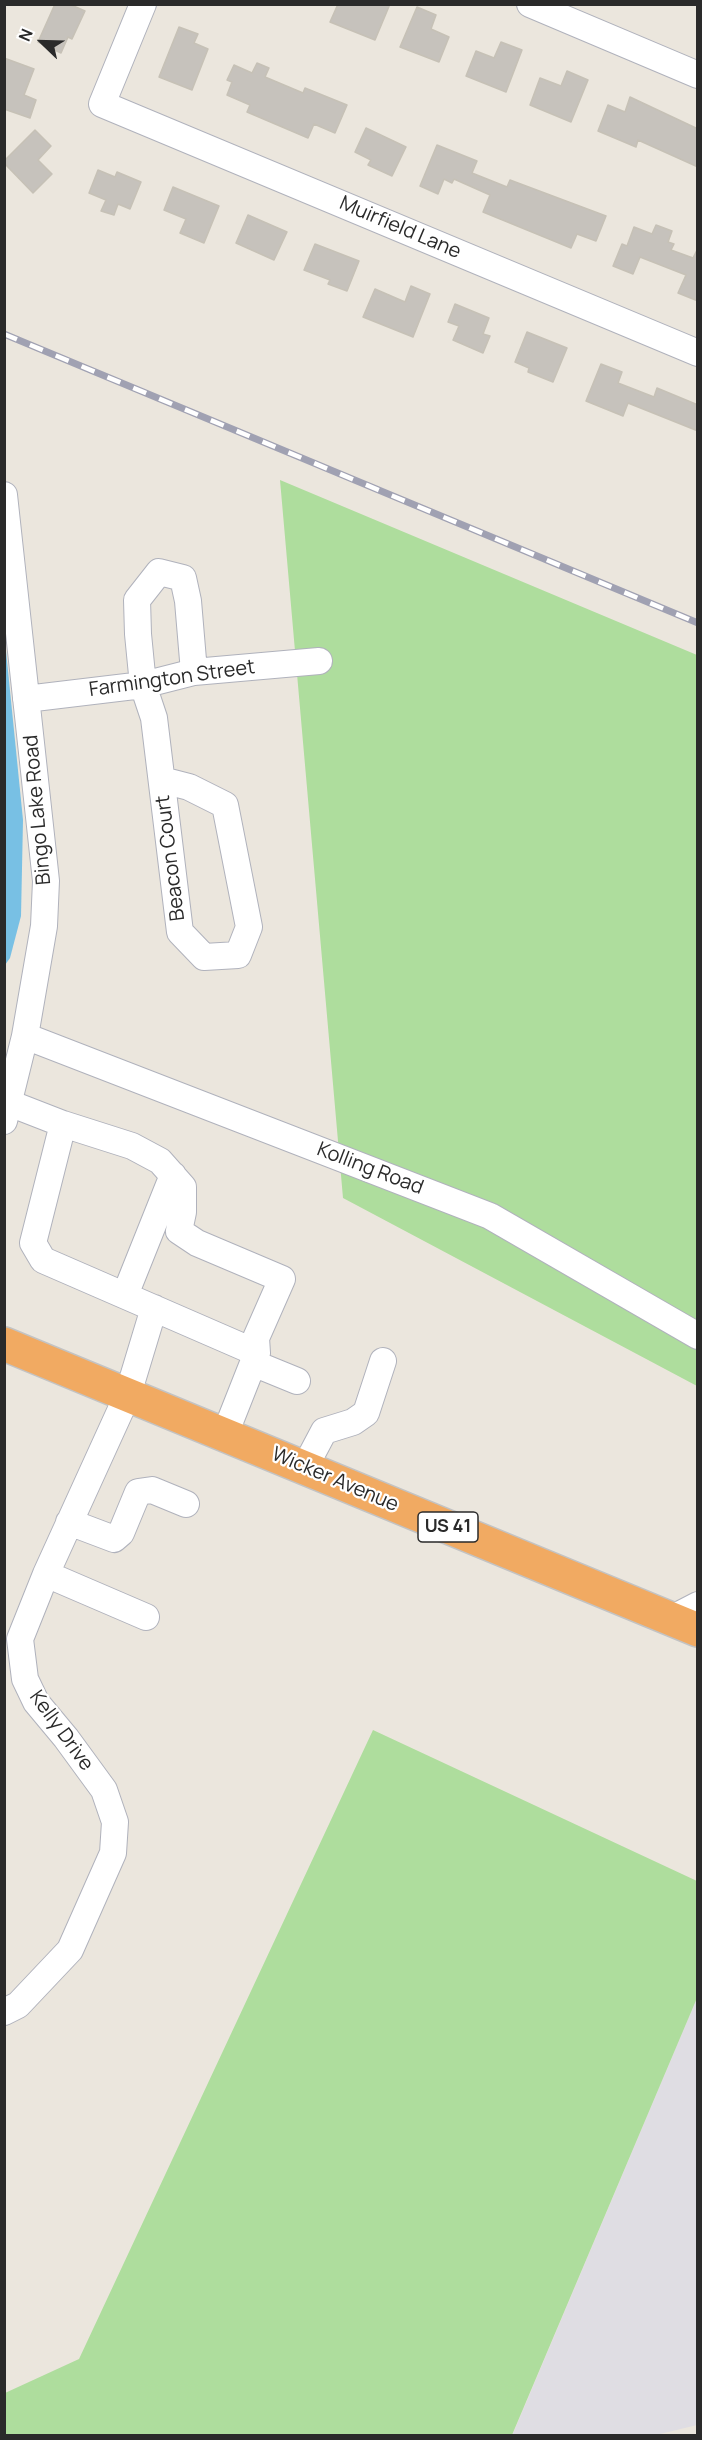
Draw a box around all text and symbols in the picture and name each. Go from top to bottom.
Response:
north arrow [12,12,72,72]
text: N [13,25,38,45]
street label: Muirfield Lane [336,192,464,264]
street label: Farmington Street [87,655,257,703]
street label: Bingo Lake Road [19,734,57,886]
street label: Beacon Court [151,794,191,922]
street label: Kolling Road [313,1138,427,1200]
street label: Wicker Avenue [268,1443,402,1517]
road number: US 41 [418,1512,478,1542]
street label: Kelly Drive [24,1686,98,1776]

